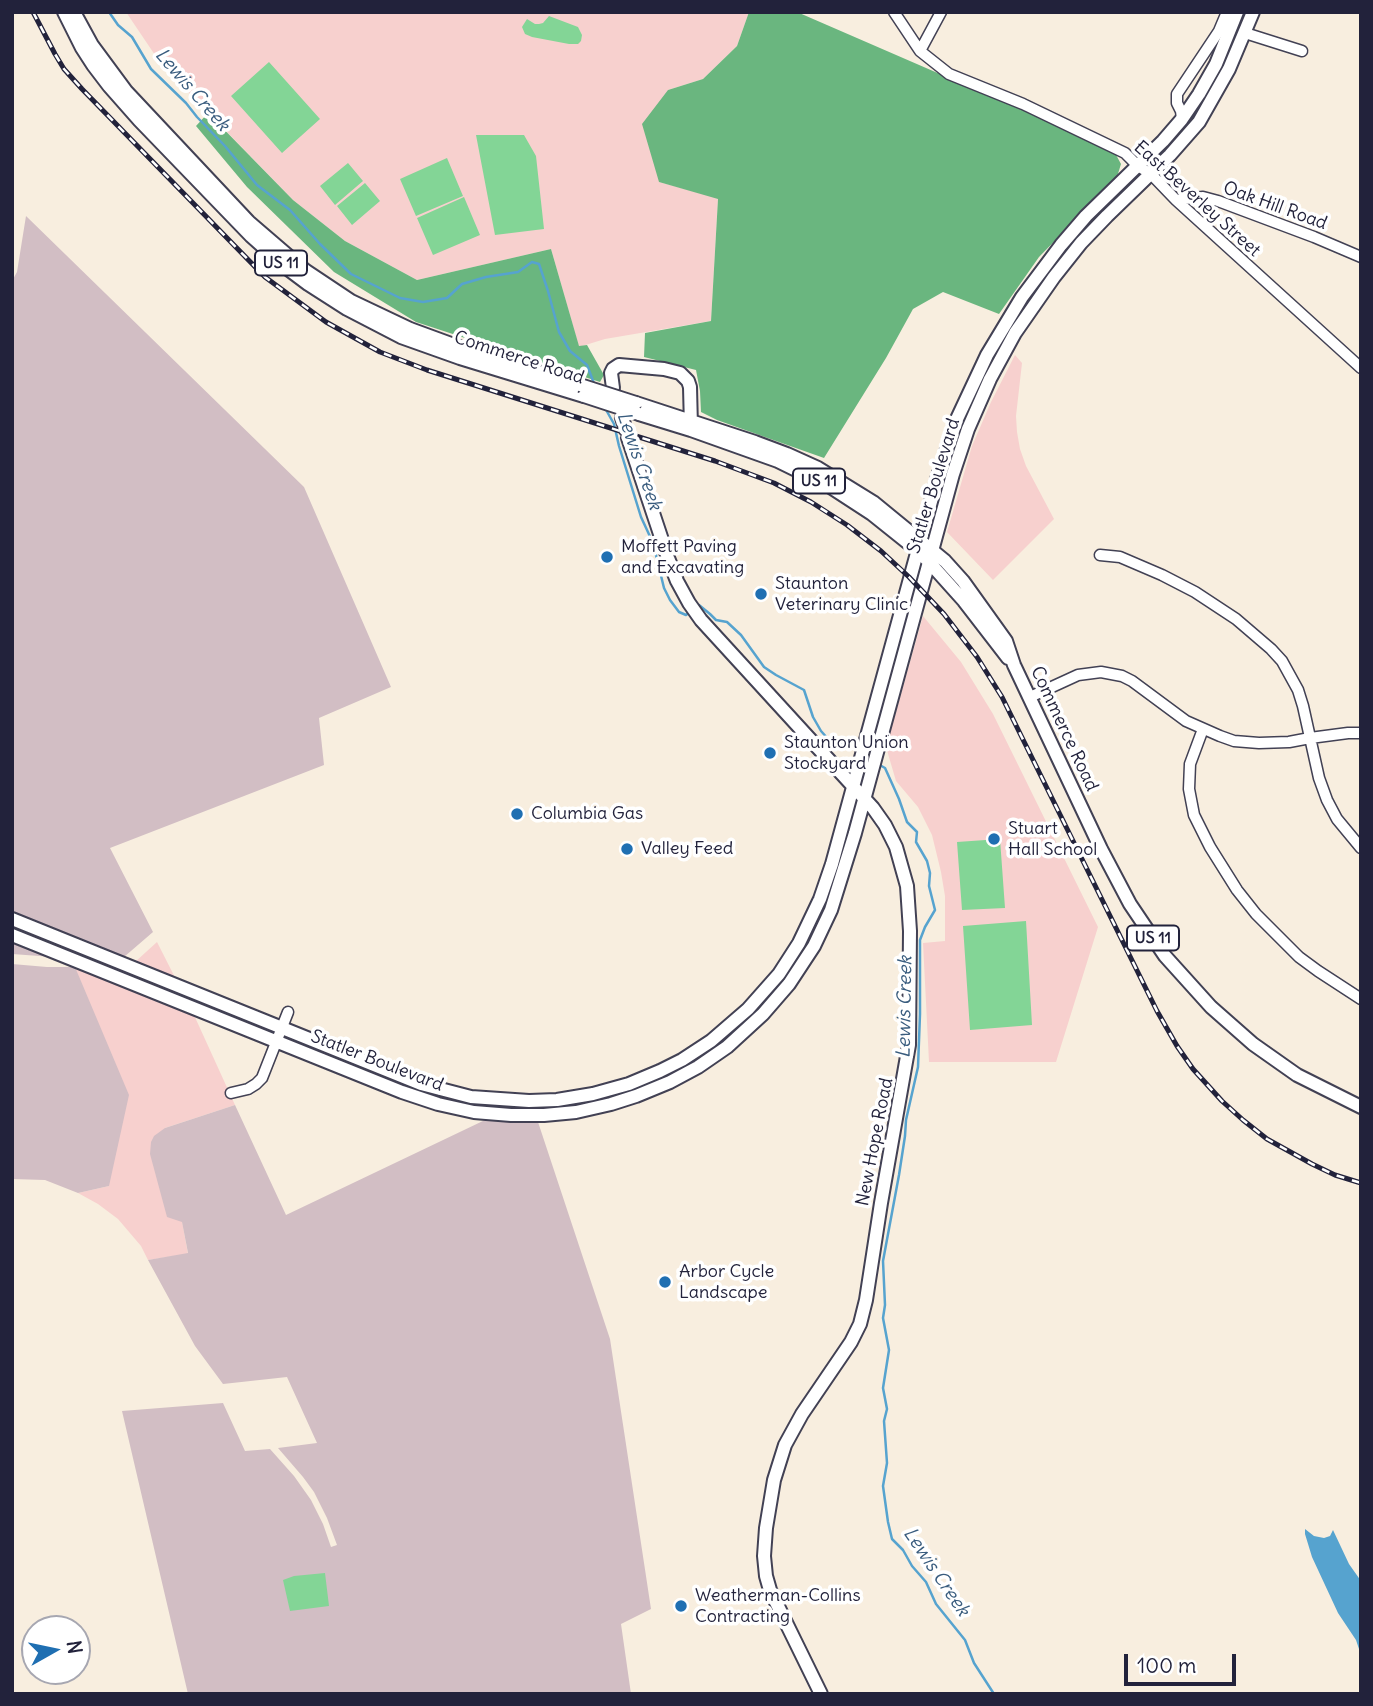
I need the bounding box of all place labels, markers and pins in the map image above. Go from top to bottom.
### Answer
place label: Moffett Paving and Excavating [621,536,744,578]
marker: Moffett Paving and Excavating [599,549,615,565]
place label: Staunton Veterinary Clinic [775,573,908,616]
marker: Staunton Veterinary Clinic [753,586,769,602]
place label: Staunton Union Stockyard [784,732,909,774]
marker: Staunton Union Stockyard [762,745,778,761]
place label: Columbia Gas [531,803,643,825]
marker: Columbia Gas [509,806,525,822]
place label: Stuart Hall School [1008,818,1097,860]
marker: Stuart Hall School [986,831,1002,847]
place label: Valley Feed [641,838,733,860]
marker: Valley Feed [619,841,635,857]
place label: Arbor Cycle Landscape [679,1261,774,1304]
marker: Arbor Cycle Landscape [657,1274,673,1290]
place label: Weatherman-Collins Contracting [695,1585,861,1628]
marker: Weatherman-Collins Contracting [673,1598,689,1614]

